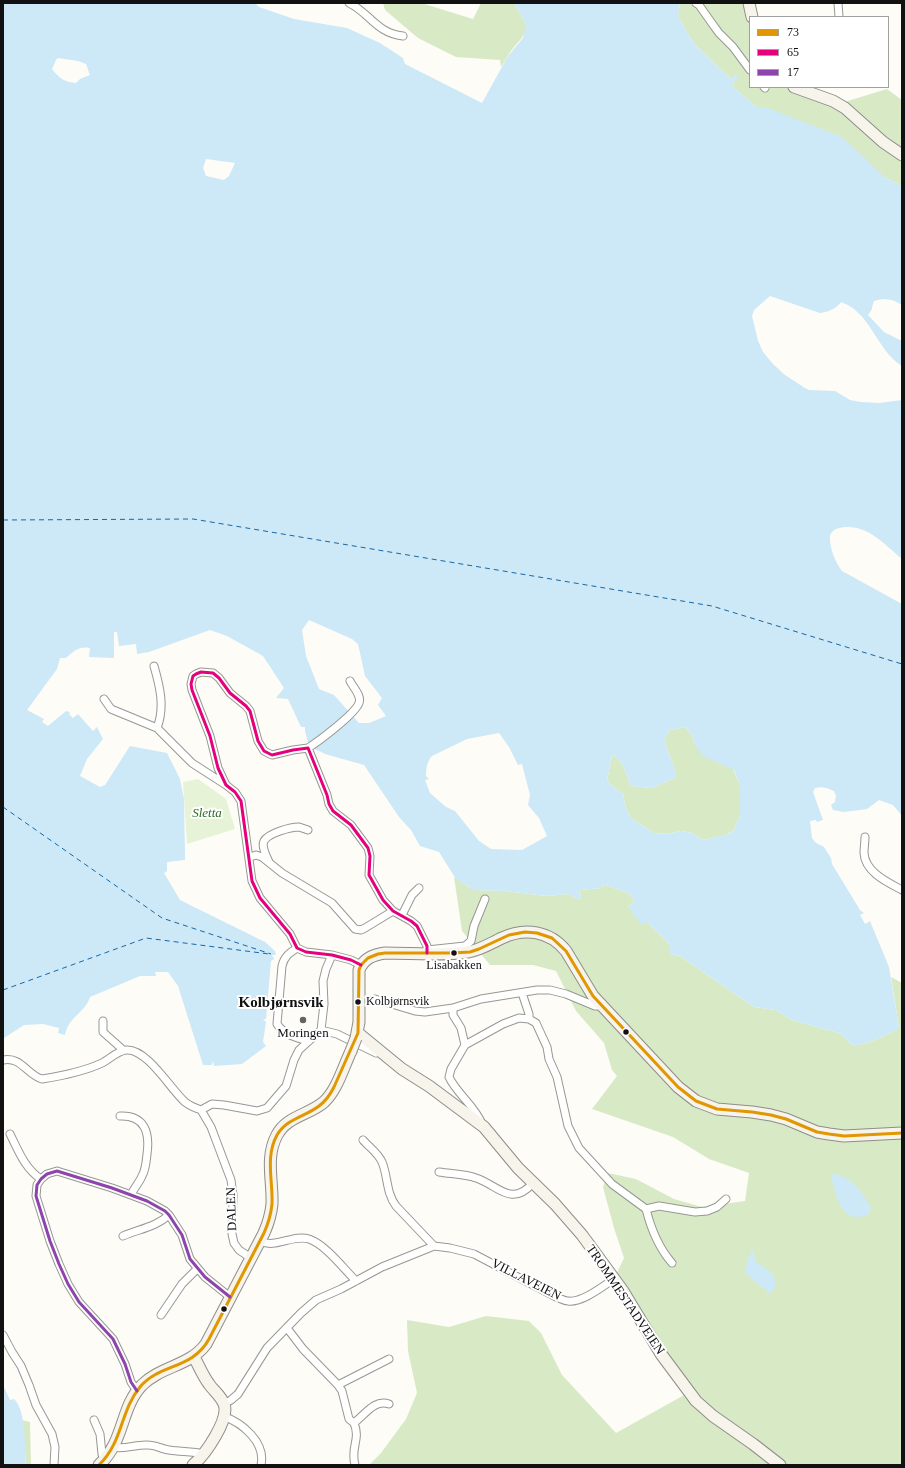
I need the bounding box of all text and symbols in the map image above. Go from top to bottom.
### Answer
legend [749,16,889,88]
text: 73 [787,25,799,39]
text: 65 [787,45,799,59]
text: 17 [787,65,799,79]
park label: Sletta [192,806,222,822]
marker: Lisabakken [449,948,459,958]
place label: Lisabakken [426,959,482,973]
district label: Kolbjørnsvik [238,994,324,1012]
place label: Kolbjørnsvik [366,995,429,1009]
marker: Kolbjørnsvik [353,997,363,1007]
marker: Moringen [298,1015,308,1025]
place label: Moringen [277,1026,329,1042]
unlabelled marker [621,1027,631,1037]
street label: DALEN [223,1187,241,1231]
street label: TROMMESTADVEIEN [582,1242,668,1358]
street label: VILLAVEIEN [488,1256,564,1304]
unlabelled marker [219,1304,229,1314]

